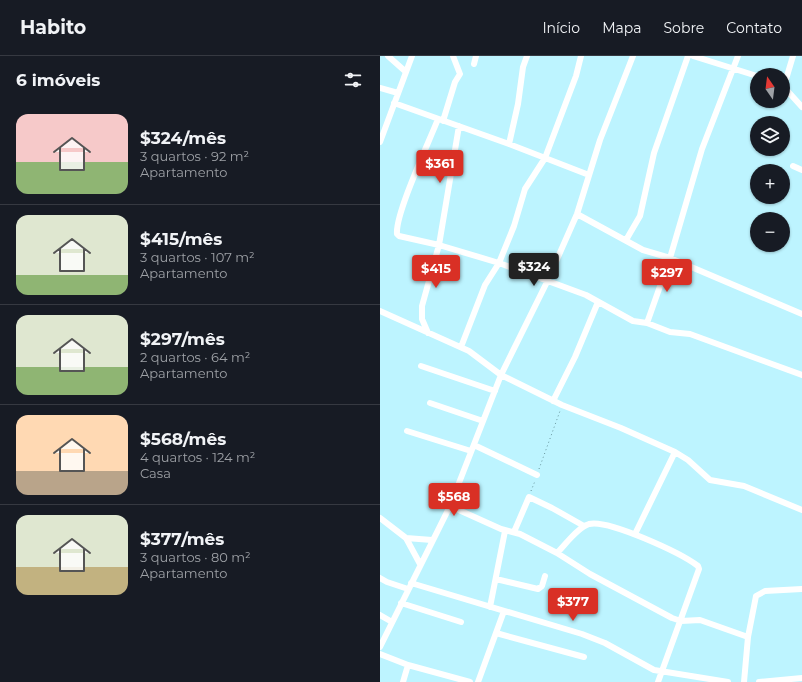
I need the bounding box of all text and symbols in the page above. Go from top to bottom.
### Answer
text: Habito [20,16,86,39]
text: Início [542,19,580,37]
text: Mapa [602,19,642,37]
text: Sobre [664,19,704,37]
text: Contato [726,19,782,37]
north arrow [750,68,790,108]
map controls [750,68,790,252]
icon: filters [342,69,364,91]
text: 6 imóveis [16,70,100,90]
button: layers [750,116,790,156]
text: $324/mês [140,128,226,148]
icon: home [48,130,96,178]
text: 3 quartos · 92 m² [140,148,249,164]
pin: $361 [416,150,464,184]
text: $361 [425,155,455,171]
text: Apartamento [140,164,227,180]
button: + [750,164,790,204]
button: − [750,212,790,252]
text: $415/mês [140,229,222,249]
icon: home [48,231,96,279]
text: 3 quartos · 107 m² [140,249,255,265]
pin: $324 [510,253,558,287]
pin: $415 [412,255,460,289]
text: $324 [518,258,550,274]
pin: $297 [643,259,691,293]
text: $415 [421,260,451,276]
text: $297 [651,264,683,280]
text: Apartamento [140,265,227,281]
text: $297/mês [140,329,225,349]
icon: home [48,331,96,379]
text: 2 quartos · 64 m² [140,349,250,365]
text: Apartamento [140,365,227,381]
text: $568/mês [140,429,226,449]
icon: home [48,431,96,479]
text: 4 quartos · 124 m² [140,449,255,465]
text: Casa [140,465,171,481]
pin: $568 [430,483,478,517]
text: $568 [438,488,470,504]
text: $377/mês [140,529,224,549]
icon: home [48,531,96,579]
text: 3 quartos · 80 m² [140,549,251,565]
text: Apartamento [140,565,227,581]
pin: $377 [549,588,597,622]
text: $377 [557,593,589,609]

